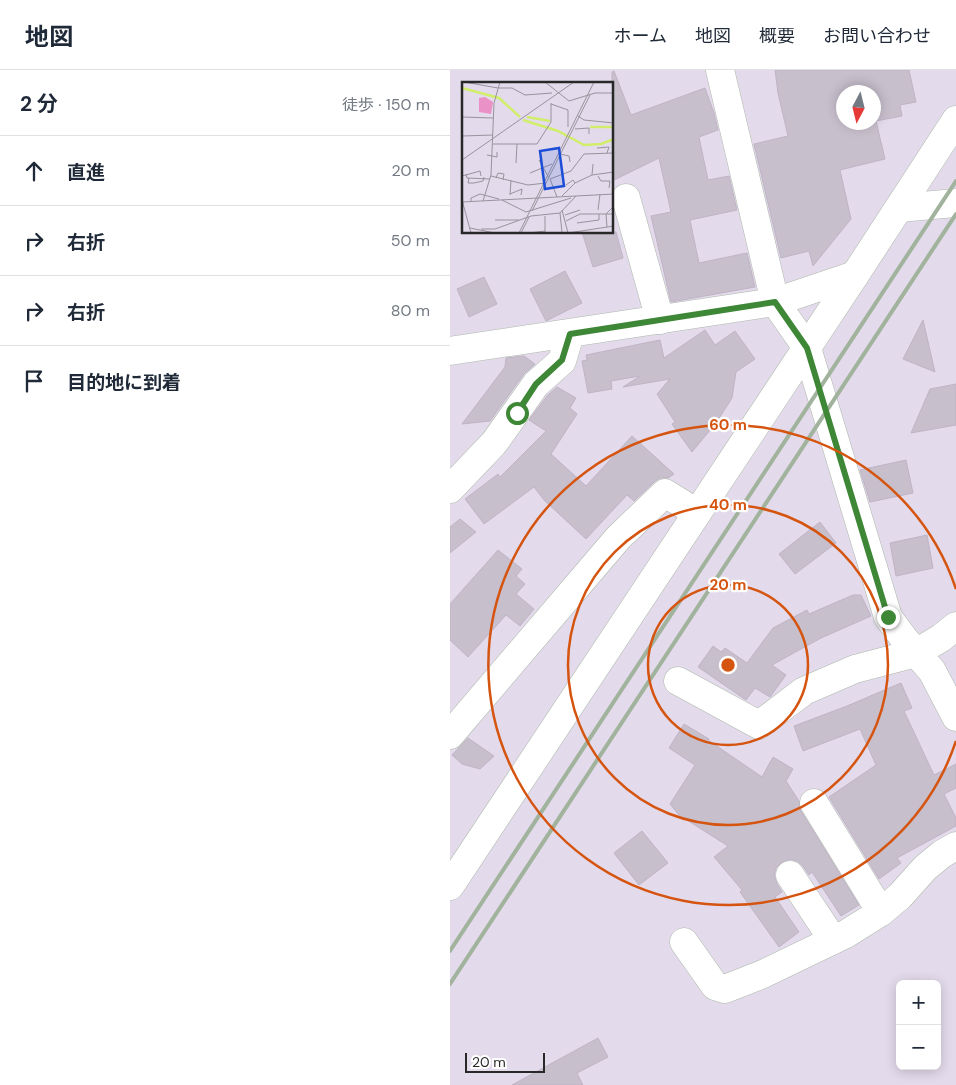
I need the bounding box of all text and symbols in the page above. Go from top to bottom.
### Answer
text: 地図 [25,21,73,52]
text: ホーム [614,24,667,48]
text: 地図 [695,24,731,48]
text: 概要 [759,24,795,48]
text: お問い合わせ [823,24,931,48]
inset map [462,82,614,234]
north arrow [836,85,881,130]
text: 2 分 [20,90,58,118]
text: 徒歩 · 150 m [342,94,430,115]
icon: ahead [20,157,48,185]
text: 直進 [67,160,105,185]
text: 20 m [391,160,430,181]
icon: right [20,227,48,255]
text: 右折 [67,230,105,255]
text: 50 m [391,230,430,251]
icon: right [20,297,48,325]
text: 右折 [67,300,105,325]
text: 80 m [391,300,430,321]
icon: arrive [20,367,48,395]
text: 目的地に到着 [67,370,181,395]
route start [506,402,529,425]
text: 60 m [709,415,747,435]
text: 40 m [709,495,747,515]
text: 20 m [710,575,746,595]
route end [877,606,900,629]
centre of rings [719,656,737,674]
map controls [896,980,941,1070]
button: + [896,980,941,1025]
button: − [896,1025,941,1070]
scale bar [465,1050,545,1073]
text: 20 m [472,1053,506,1071]

